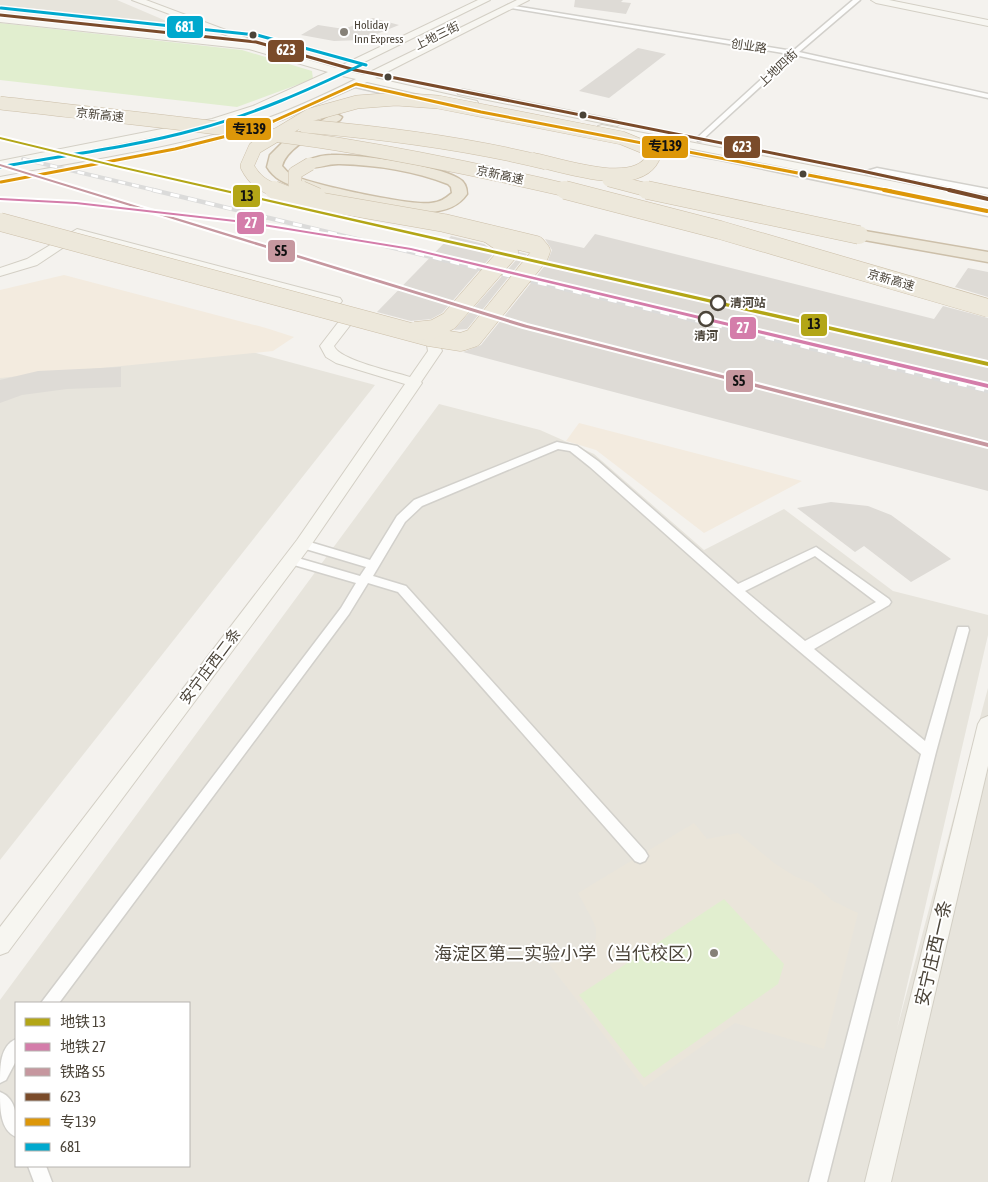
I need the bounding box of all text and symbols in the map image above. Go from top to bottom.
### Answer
line badge: 681 [166,15,204,39]
place label: Holiday Inn Express [354,18,403,46]
text: 681 [175,19,195,35]
street label: 上地三街 [412,19,462,53]
marker: Holiday Inn Express [338,26,350,38]
unlabelled marker [248,30,258,40]
street label: 创业路 [730,36,768,56]
line badge: 623 [267,39,305,63]
text: 623 [276,42,296,58]
street label: 上地四街 [756,47,800,89]
unlabelled marker [383,72,393,82]
street label: 京新高速 [75,106,125,124]
unlabelled marker [578,110,588,120]
line badge: 专139 [225,117,272,141]
text: 专139 [232,121,266,137]
line badge: 专139 [641,135,689,159]
line badge: 623 [723,135,761,159]
text: 专139 [648,138,682,154]
text: 623 [732,139,752,155]
street label: 京新高速 [475,163,525,187]
unlabelled marker [798,169,808,179]
line badge: 13 [232,184,261,208]
text: 13 [240,188,254,204]
line badge: 27 [236,211,265,235]
text: 27 [244,215,258,231]
line badge: S5 [267,239,296,263]
text: S5 [275,243,288,259]
street label: 京新高速 [866,267,916,293]
marker: 清河站 [710,295,726,311]
place label: 清河站 [730,296,766,310]
marker: 清河 [698,311,714,327]
line badge: 13 [800,313,828,337]
line badge: 27 [729,316,757,340]
text: 13 [807,316,821,332]
text: 27 [736,320,750,336]
place label: 清河 [694,329,718,343]
line badge: S5 [725,369,754,393]
text: S5 [733,373,746,389]
street label: 安宁庄西二条 [176,625,244,707]
street label: 安宁庄西一条 [911,898,955,1008]
place label: 海淀区第二实验小学（当代校区） [434,943,704,964]
marker: 海淀区第二实验小学（当代校区） [708,947,720,959]
legend [15,1002,190,1167]
text: 地铁 13 [60,1013,106,1030]
text: 地铁 27 [60,1038,106,1055]
text: 铁路 S5 [60,1063,105,1080]
text: 623 [60,1088,81,1105]
text: 专139 [60,1113,96,1130]
text: 681 [60,1138,81,1155]

